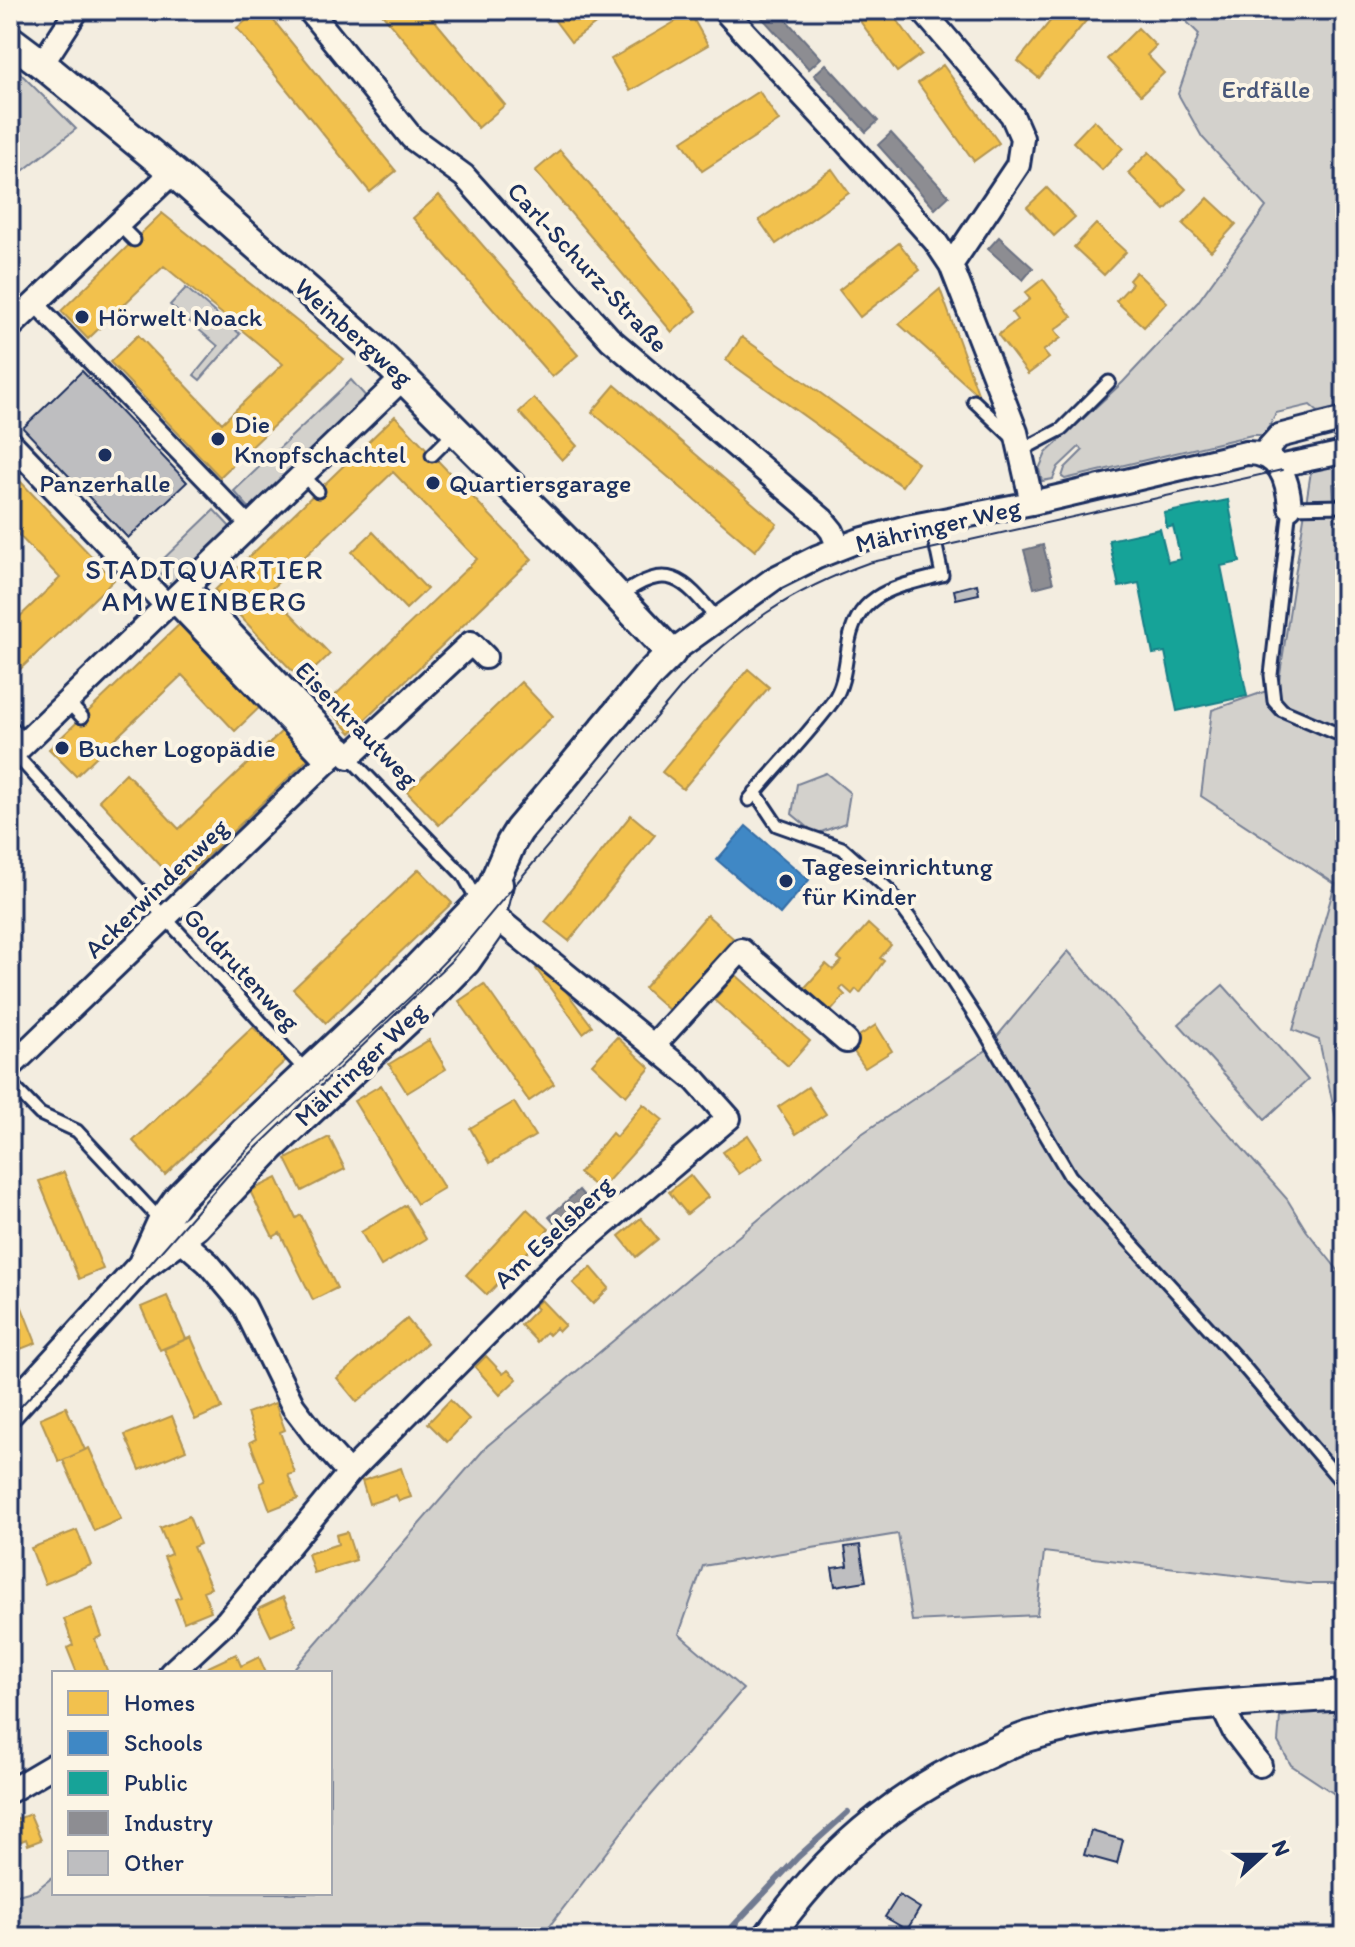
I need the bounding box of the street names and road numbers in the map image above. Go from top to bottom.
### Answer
street label: Carl-Schurz-Straße [501,175,675,359]
street label: Weinbergweg [288,271,420,394]
street label: Mähringer Weg [852,490,1024,560]
street label: Eisenkrautweg [289,654,426,794]
street label: Ackerwindenweg [77,811,235,965]
street label: Goldrutenweg [177,901,308,1038]
street label: Mähringer Weg [287,994,433,1133]
street label: Am Eselsberg [487,1168,620,1295]

